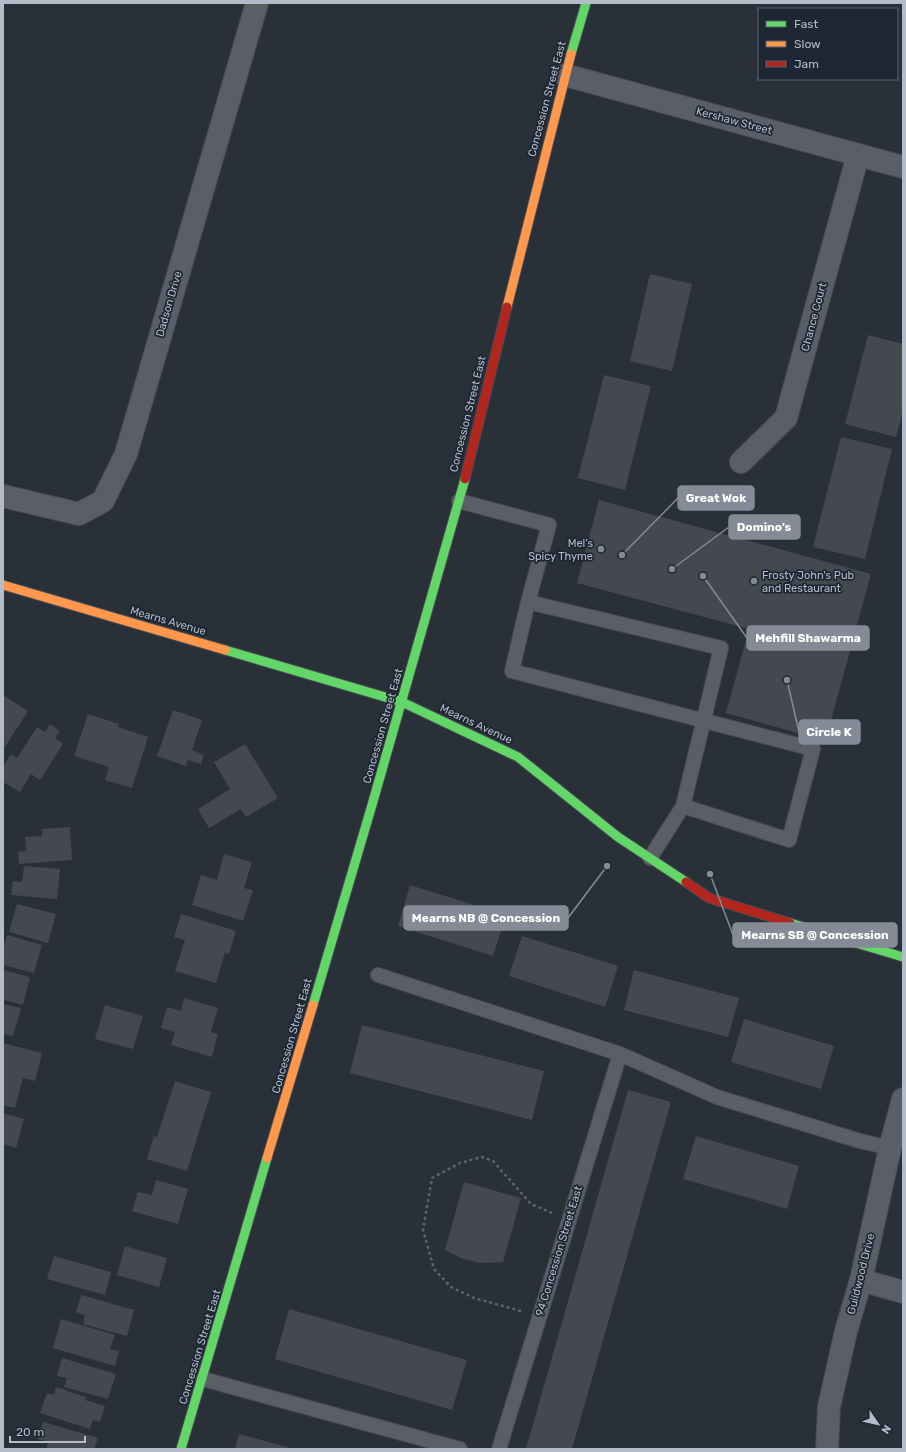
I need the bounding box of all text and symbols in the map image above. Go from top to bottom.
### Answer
legend [758,8,898,80]
text: Fast [794,17,818,31]
text: Slow [794,37,821,51]
street label: Concession Street East [525,39,569,158]
text: Jam [794,57,819,71]
street label: Kershaw Street [695,105,774,138]
street label: Dadson Drive [153,270,185,338]
street label: Chance Court [799,281,830,353]
street label: Concession Street East [447,354,489,473]
callout: Great Wok [678,486,754,510]
text: Great Wok [686,491,746,505]
callout: Domino's [729,515,800,539]
text: Domino's [737,520,792,534]
place label: Mel’s Spicy Thyme [528,537,593,563]
marker: Mel’s Spicy Thyme [596,544,606,554]
place label: Frosty John's Pub and Restaurant [762,569,854,595]
marker: Frosty John's Pub and Restaurant [749,576,759,586]
street label: Mearns Avenue [129,604,207,638]
callout: Mehfill Shawarma [747,626,869,650]
text: Mehfill Shawarma [755,631,861,645]
street label: Concession Street East [360,666,406,785]
street label: Mearns Avenue [438,702,514,746]
callout: Circle K [799,720,860,744]
text: Circle K [806,725,852,739]
callout: Mearns NB @ Concession [404,906,568,930]
text: Mearns NB @ Concession [412,911,560,925]
callout: Mearns SB @ Concession [733,923,897,947]
text: Mearns SB @ Concession [741,928,889,942]
street label: Concession Street East [269,976,315,1095]
street label: 94 Concession Street East [533,1184,585,1318]
street label: Guildwood Drive [845,1232,877,1316]
street label: Concession Street East [176,1287,224,1406]
north arrow [858,1404,898,1444]
scale bar [10,1418,85,1444]
text: N [878,1422,893,1436]
text: 20 m [16,1425,44,1439]

